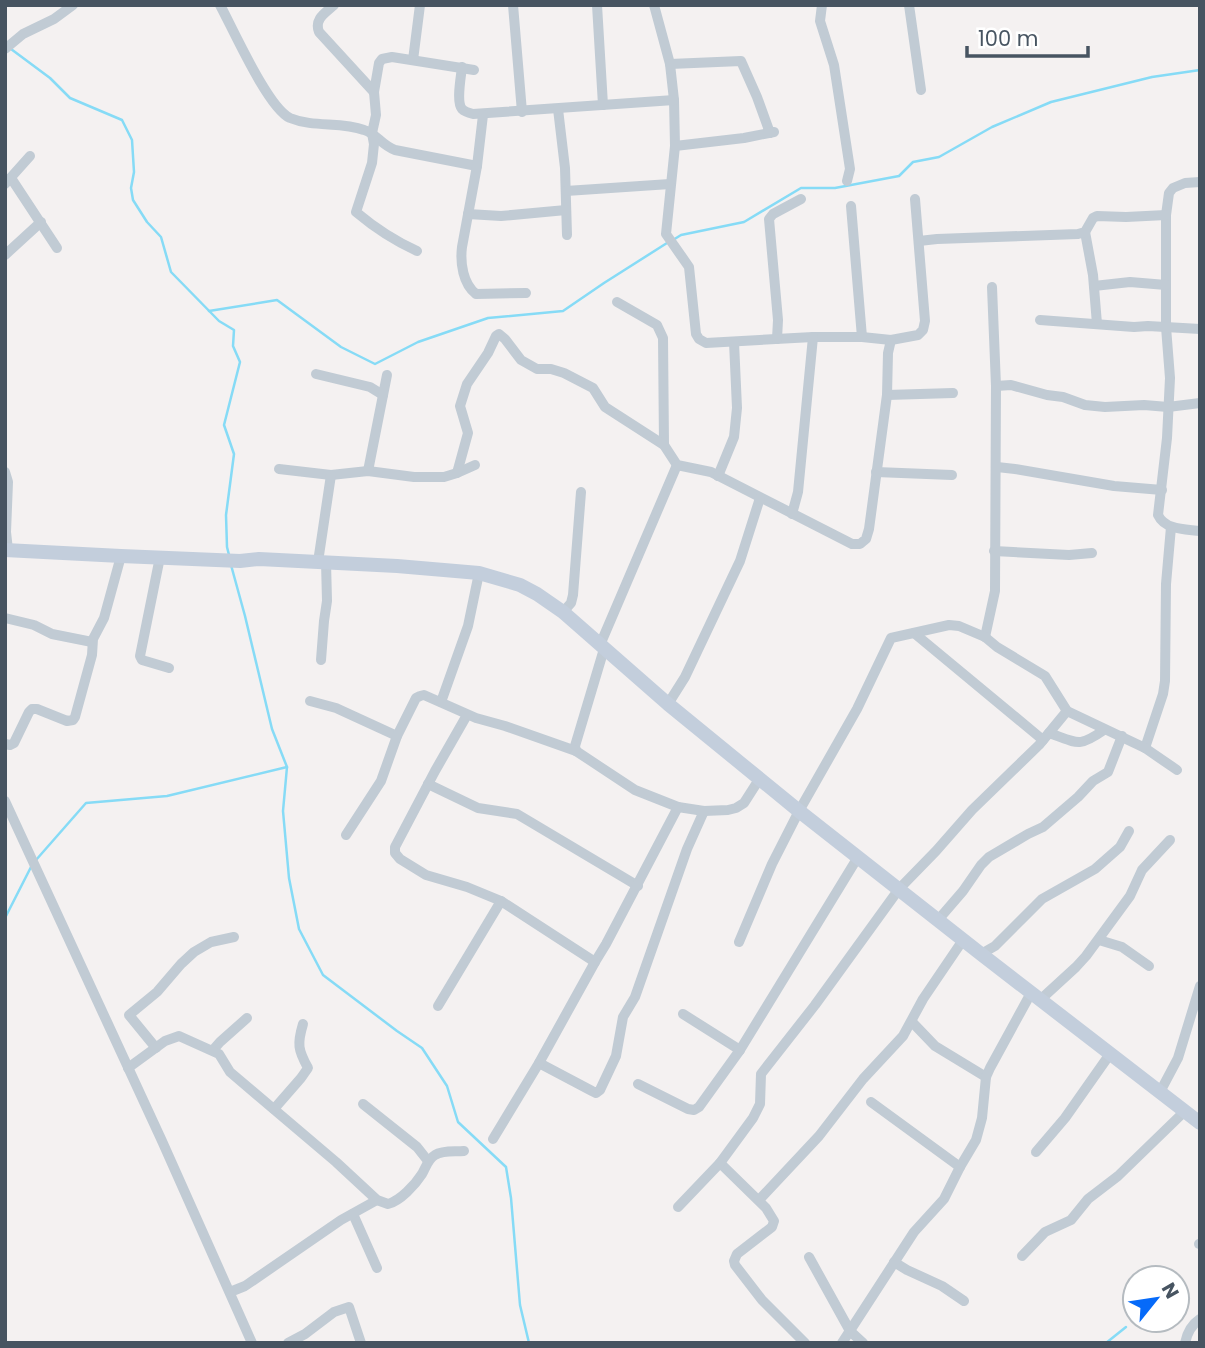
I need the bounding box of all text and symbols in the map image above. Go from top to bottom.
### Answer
scale bar [967,14,1088,58]
text: 100 m [978,24,1038,53]
north arrow [1121,1264,1191,1334]
text: N [1155,1278,1186,1304]

